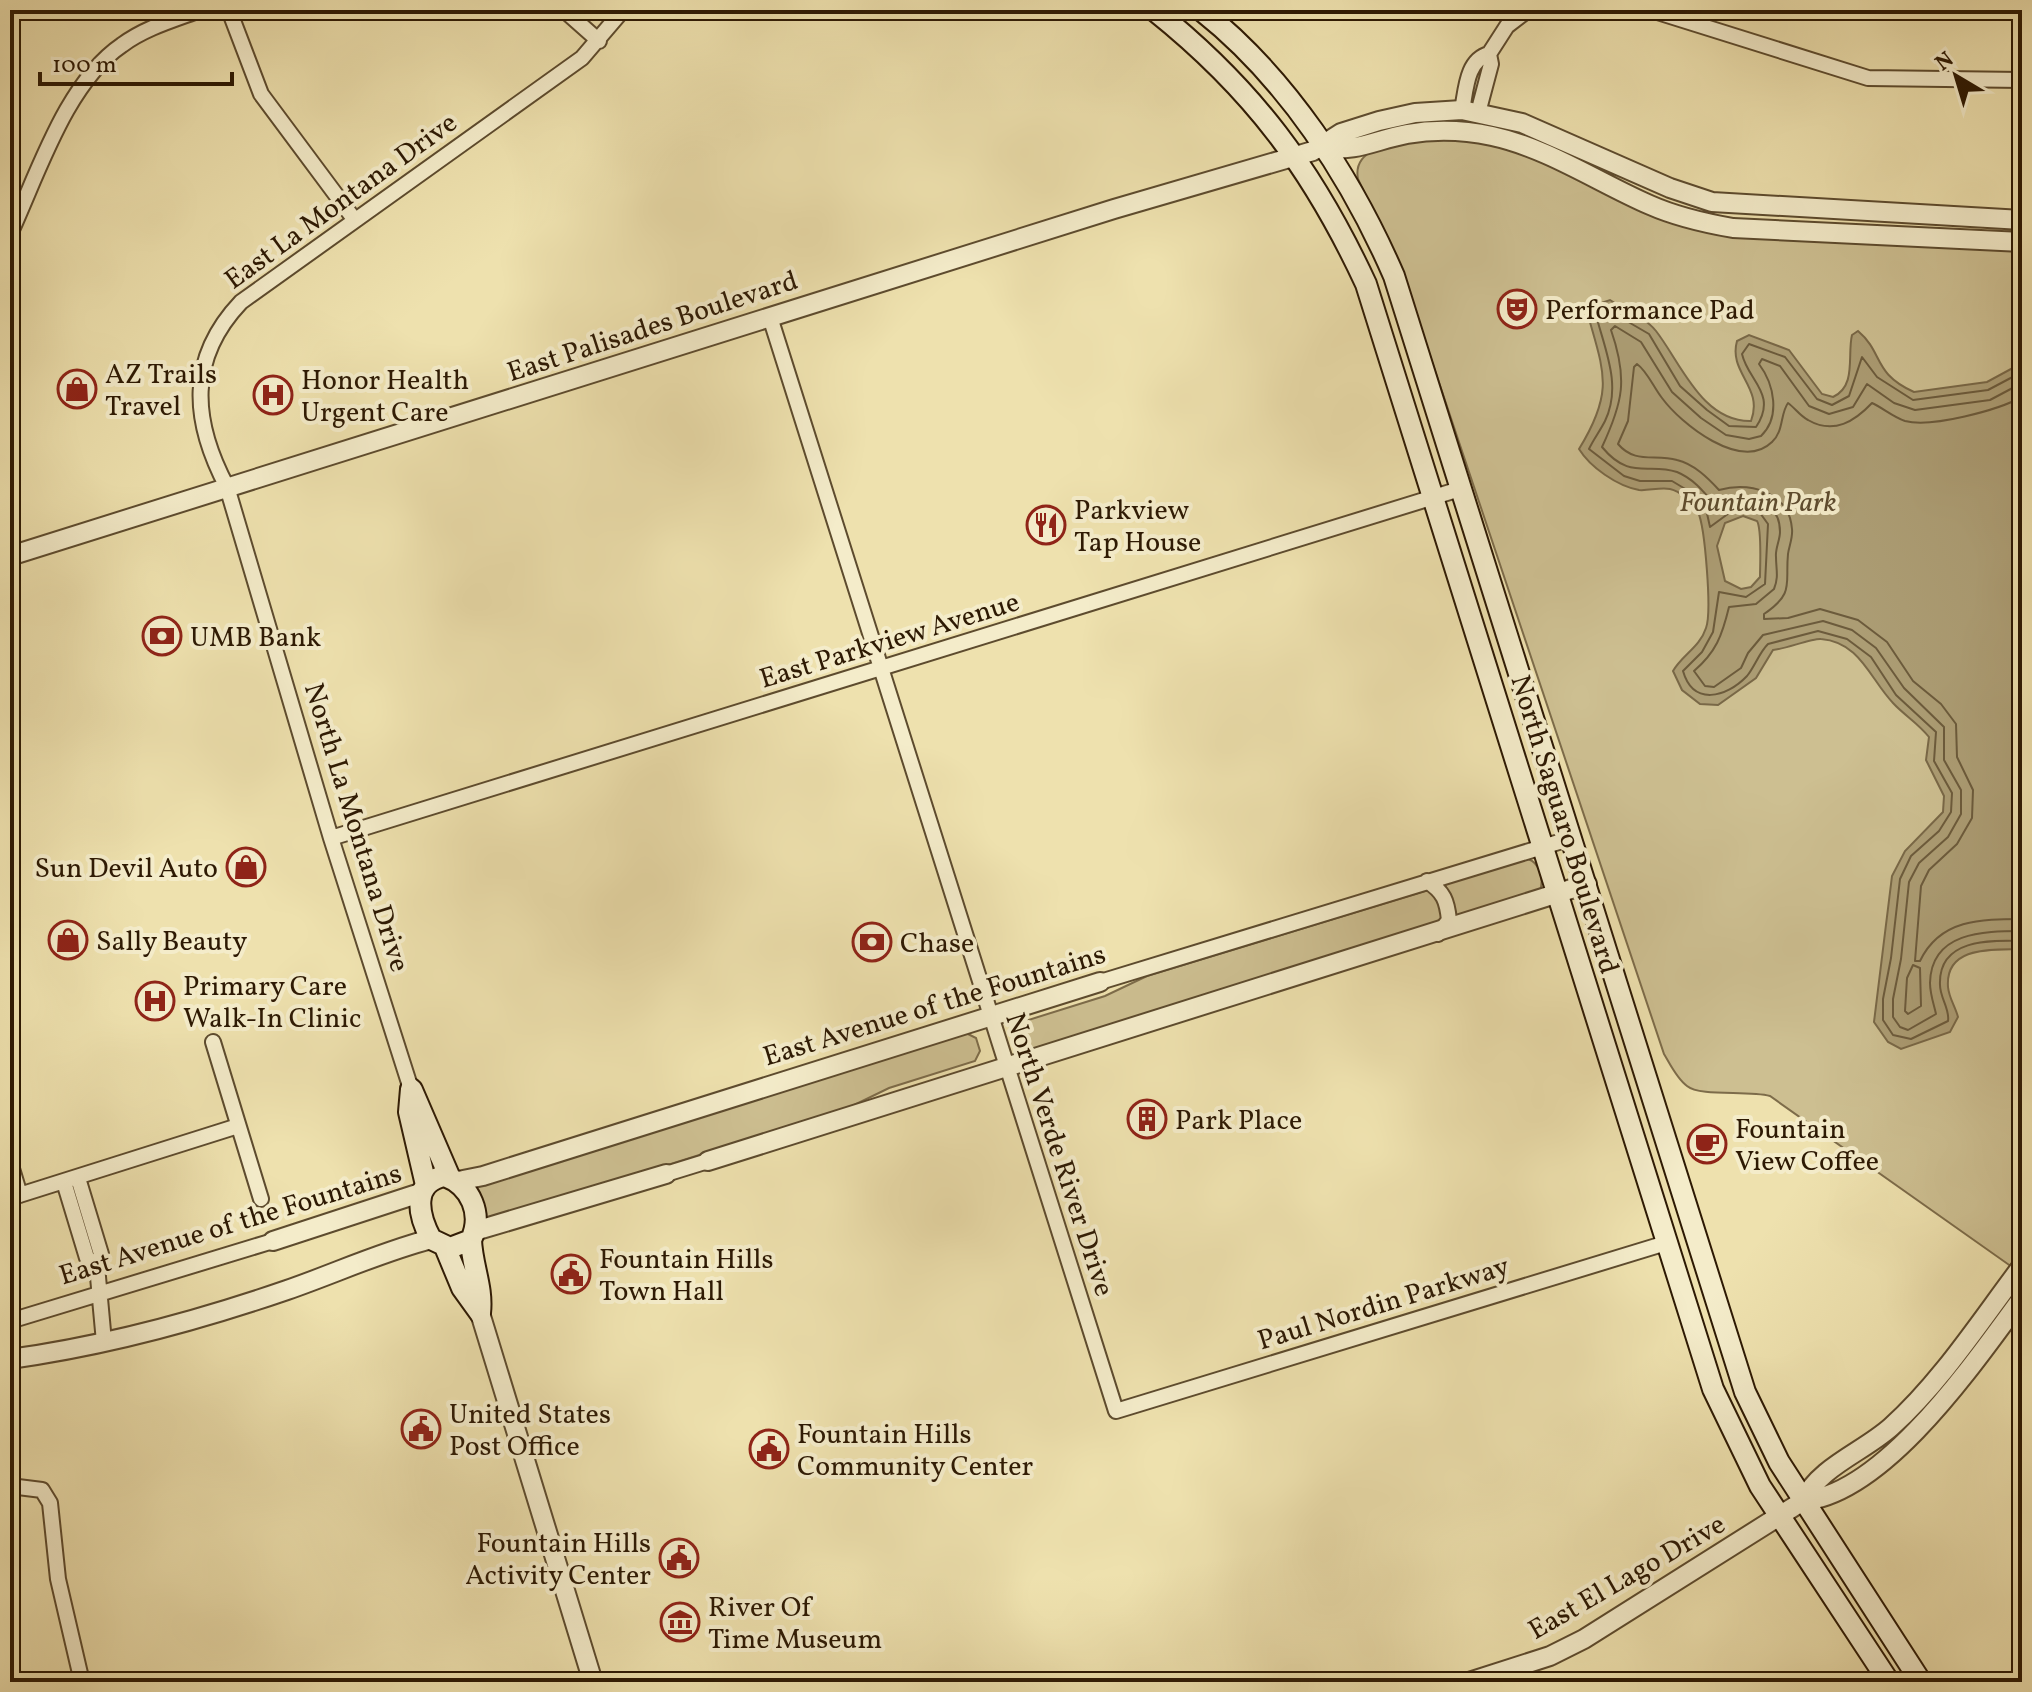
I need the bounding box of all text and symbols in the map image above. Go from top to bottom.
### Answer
scale bar [40,36,232,86]
north arrow [1916,36,1996,116]
text: N [1929,45,1961,79]
text: 100 m [52,49,117,83]
street label: East La Montana Drive [217,104,466,300]
street label: East Palisades Boulevard [502,262,803,393]
theatre icon: Performance Pad [1496,288,1538,330]
place label: Performance Pad [1545,292,1755,331]
place label: AZ Trails Travel [105,356,217,427]
place label: Honor Health Urgent Care [301,362,469,433]
shop icon: AZ Trails Travel [56,368,98,410]
hospital icon: Honor Health Urgent Care [252,374,294,416]
park label: Fountain Park [1680,484,1837,523]
place label: Parkview Tap House [1074,492,1201,563]
restaurant icon: Parkview Tap House [1025,504,1067,546]
street label: East Parkview Avenue [755,583,1024,699]
bank icon: UMB Bank [141,615,183,657]
place label: UMB Bank [190,619,321,658]
street label: North Saguaro Boulevard [1500,670,1628,979]
street label: North La Montana Drive [293,678,418,977]
shop icon: Sun Devil Auto [225,846,267,888]
place label: Sun Devil Auto [34,850,218,889]
shop icon: Sally Beauty [47,919,89,961]
bank icon: Chase [851,921,893,963]
place label: Sally Beauty [96,923,247,962]
place label: Chase [900,925,974,964]
street label: East Avenue of the Fountains [759,936,1111,1077]
place label: Primary Care Walk-In Clinic [183,968,361,1039]
hospital icon: Primary Care Walk-In Clinic [134,980,176,1022]
street label: North Verde River Drive [994,1008,1123,1302]
building icon: Park Place [1126,1098,1168,1140]
place label: Park Place [1175,1102,1302,1141]
place label: Fountain View Coffee [1735,1111,1879,1182]
cafe icon: Fountain View Coffee [1686,1123,1728,1165]
street label: East Avenue of the Fountains [55,1155,407,1296]
place label: Fountain Hills Town Hall [599,1241,773,1312]
street label: Paul Nordin Parkway [1253,1248,1514,1361]
public building icon: Fountain Hills Town Hall [550,1253,592,1295]
place label: United States Post Office [449,1396,611,1467]
public building icon: United States Post Office [400,1408,442,1450]
place label: Fountain Hills Community Center [797,1416,1034,1487]
public building icon: Fountain Hills Community Center [748,1428,790,1470]
street label: East El Lago Drive [1521,1506,1733,1651]
place label: Fountain Hills Activity Center [465,1525,651,1596]
public building icon: Fountain Hills Activity Center [658,1537,700,1579]
place label: River Of Time Museum [708,1589,882,1660]
museum icon: River Of Time Museum [659,1601,701,1643]

